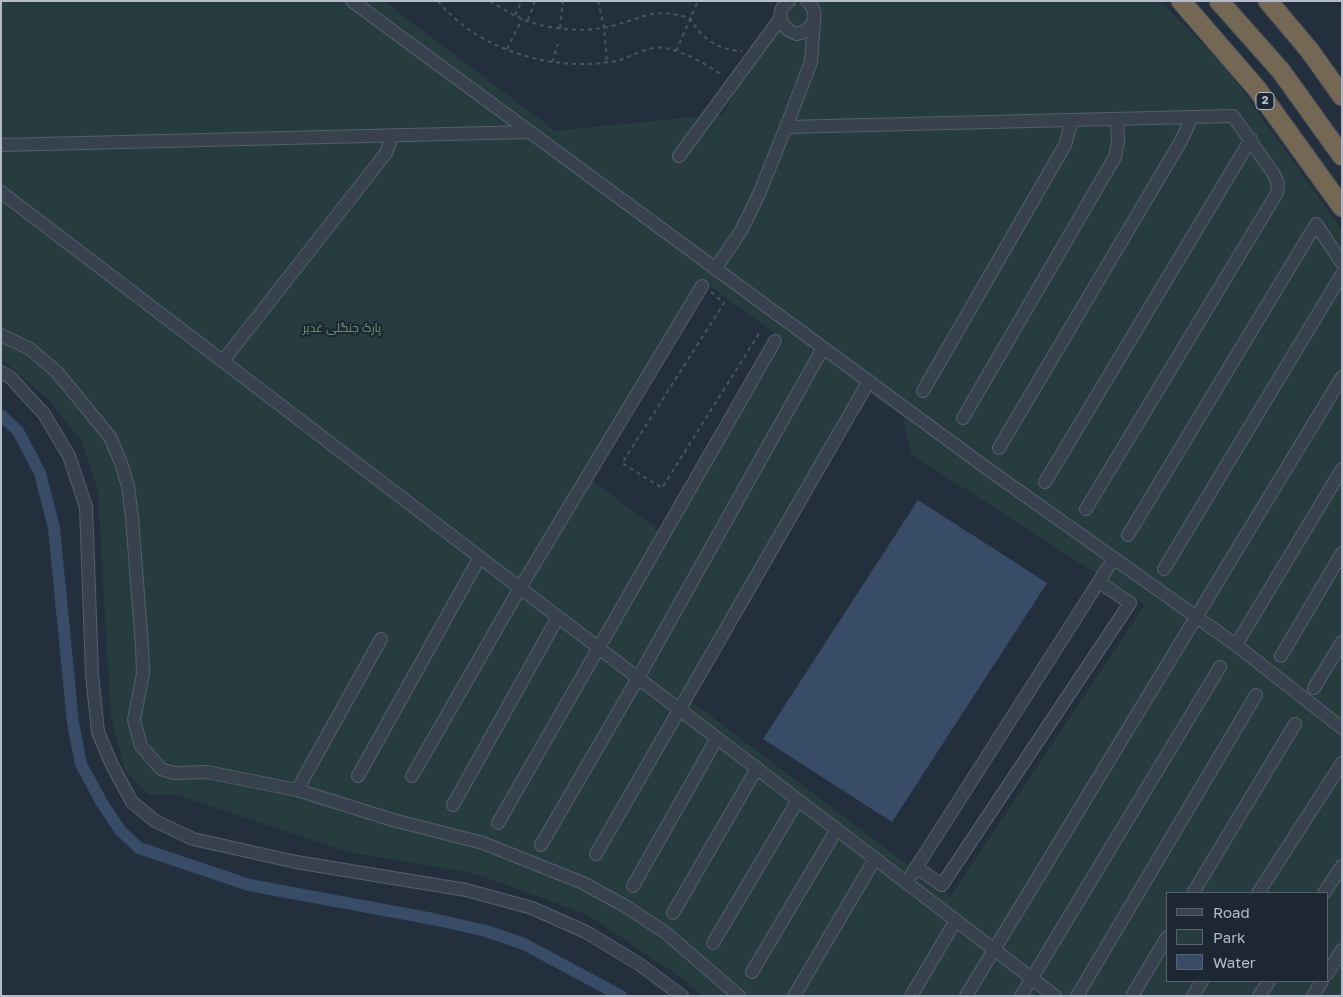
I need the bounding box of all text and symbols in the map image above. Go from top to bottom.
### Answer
road number: 2 [1256,92,1274,110]
park label: پارک جنگلی غدیر [303,321,381,335]
legend [1166,892,1328,982]
text: Road [1213,903,1250,921]
text: Park [1213,928,1245,946]
text: Water [1213,953,1256,971]

